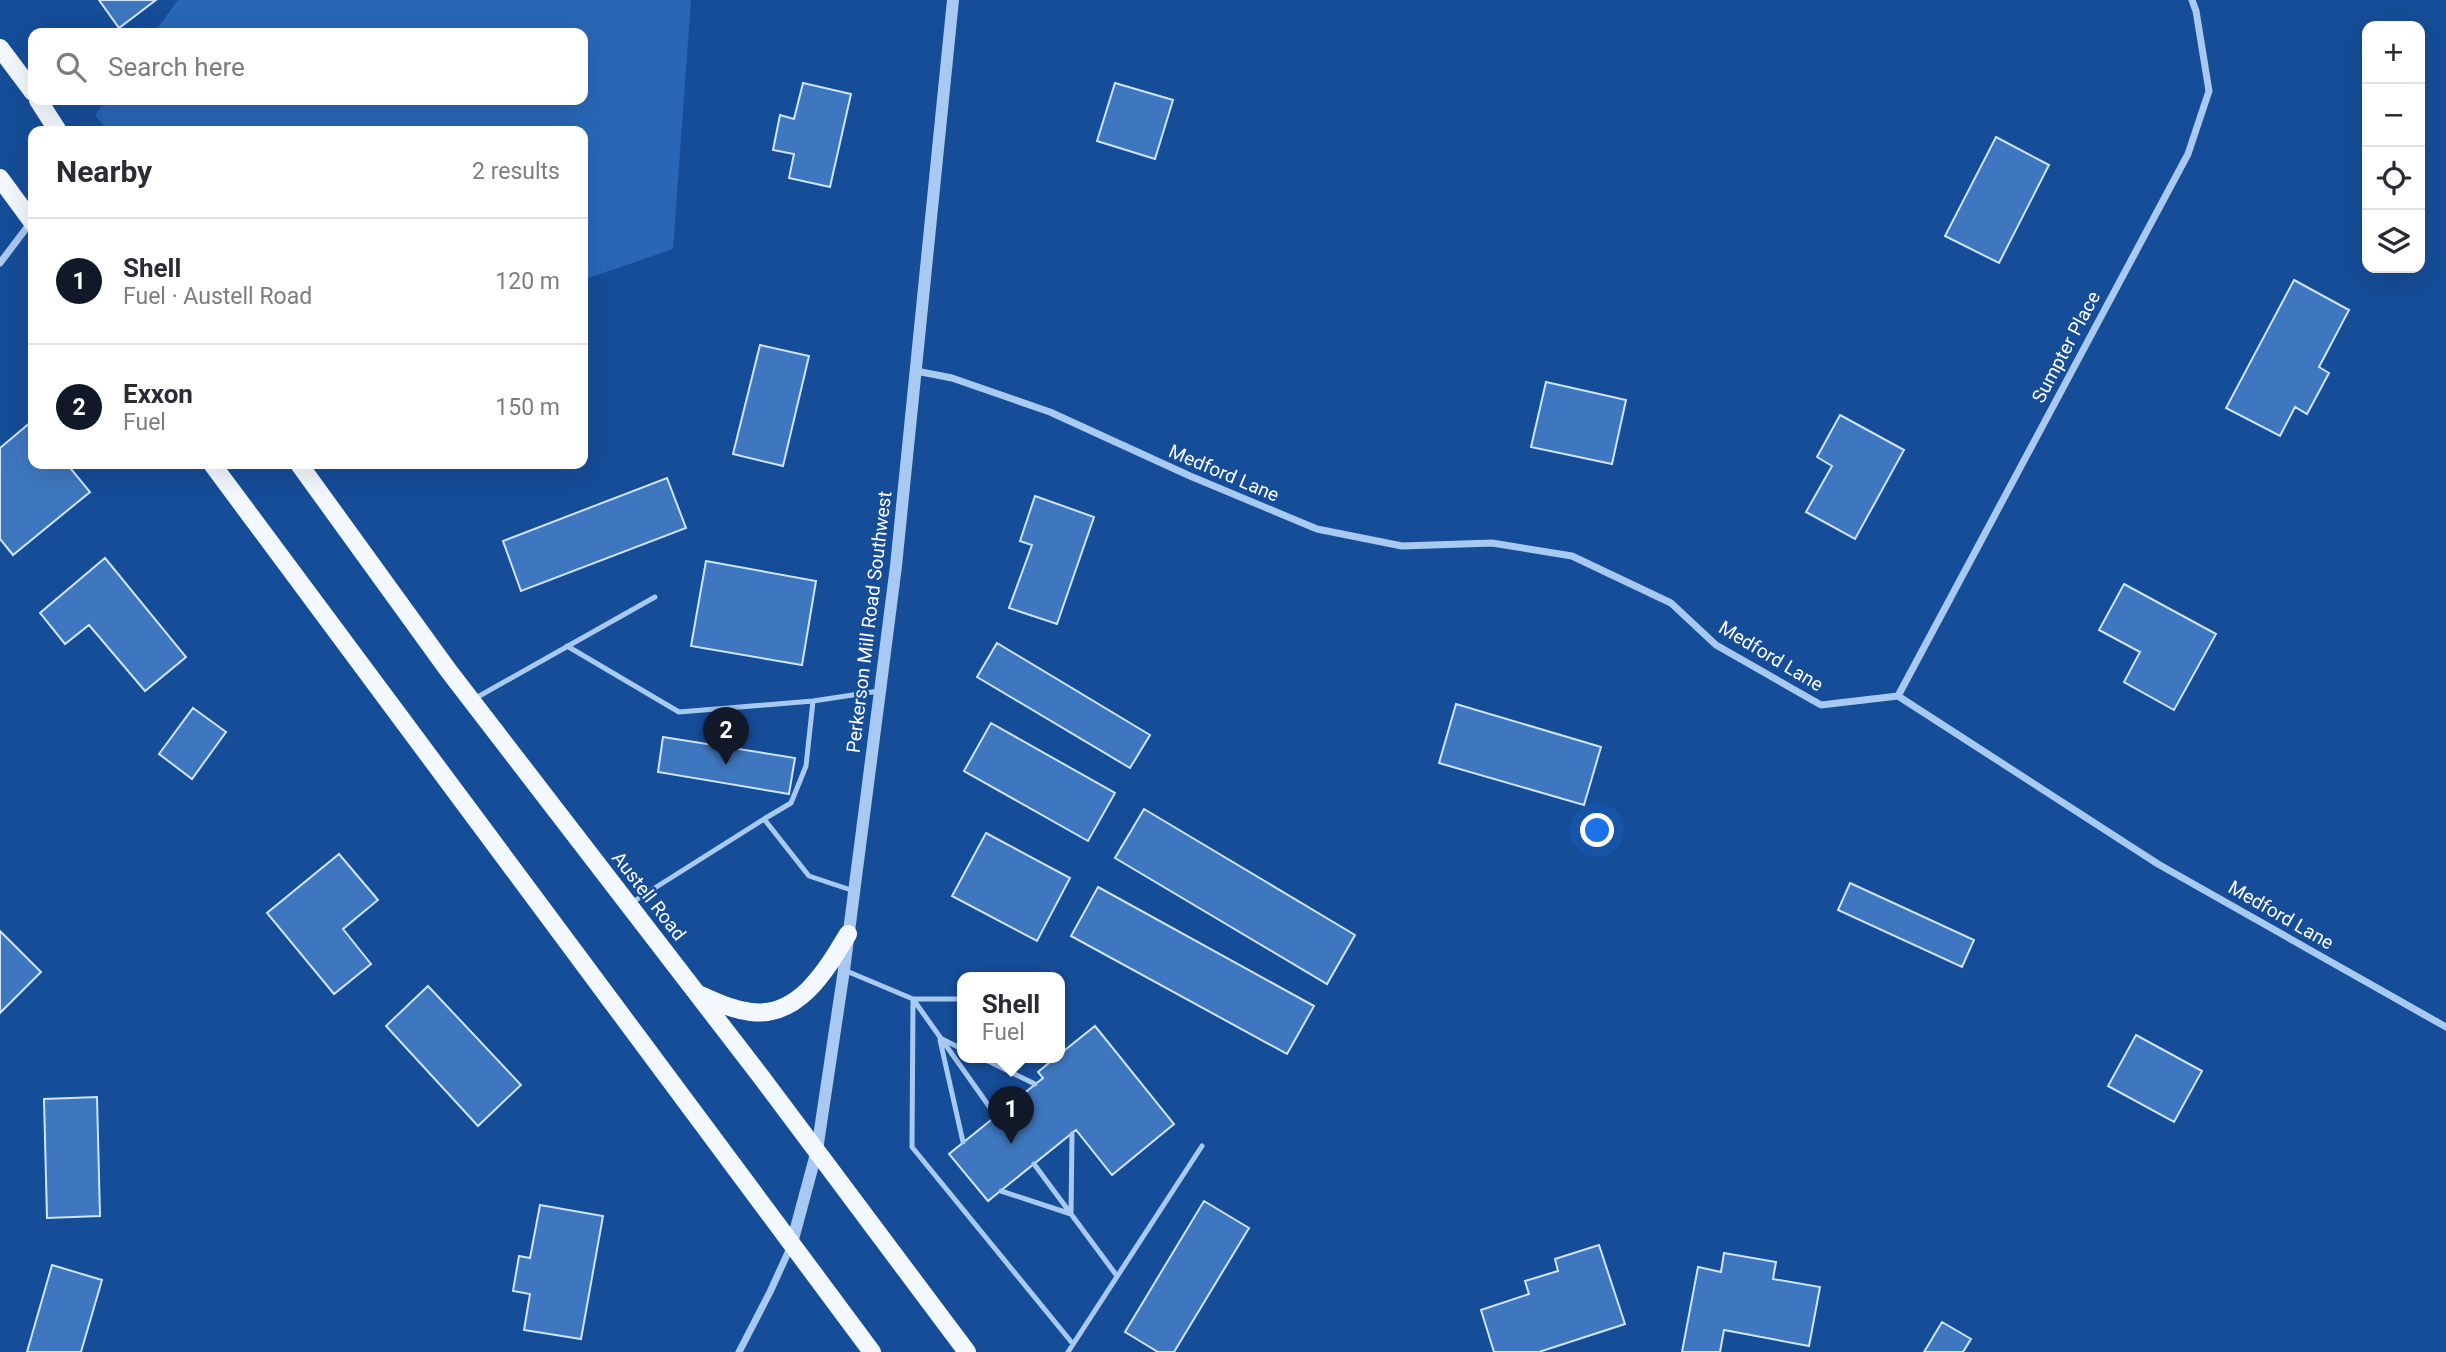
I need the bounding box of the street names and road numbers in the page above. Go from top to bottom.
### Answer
street label: Sumpter Place [2027,287,2105,407]
street label: Medford Lane [1165,439,1283,507]
street label: Perkerson Mill Road Southwest [842,490,896,754]
street label: Medford Lane [1715,616,1827,696]
street label: Austell Road [607,847,691,945]
street label: Medford Lane [2224,876,2338,954]

